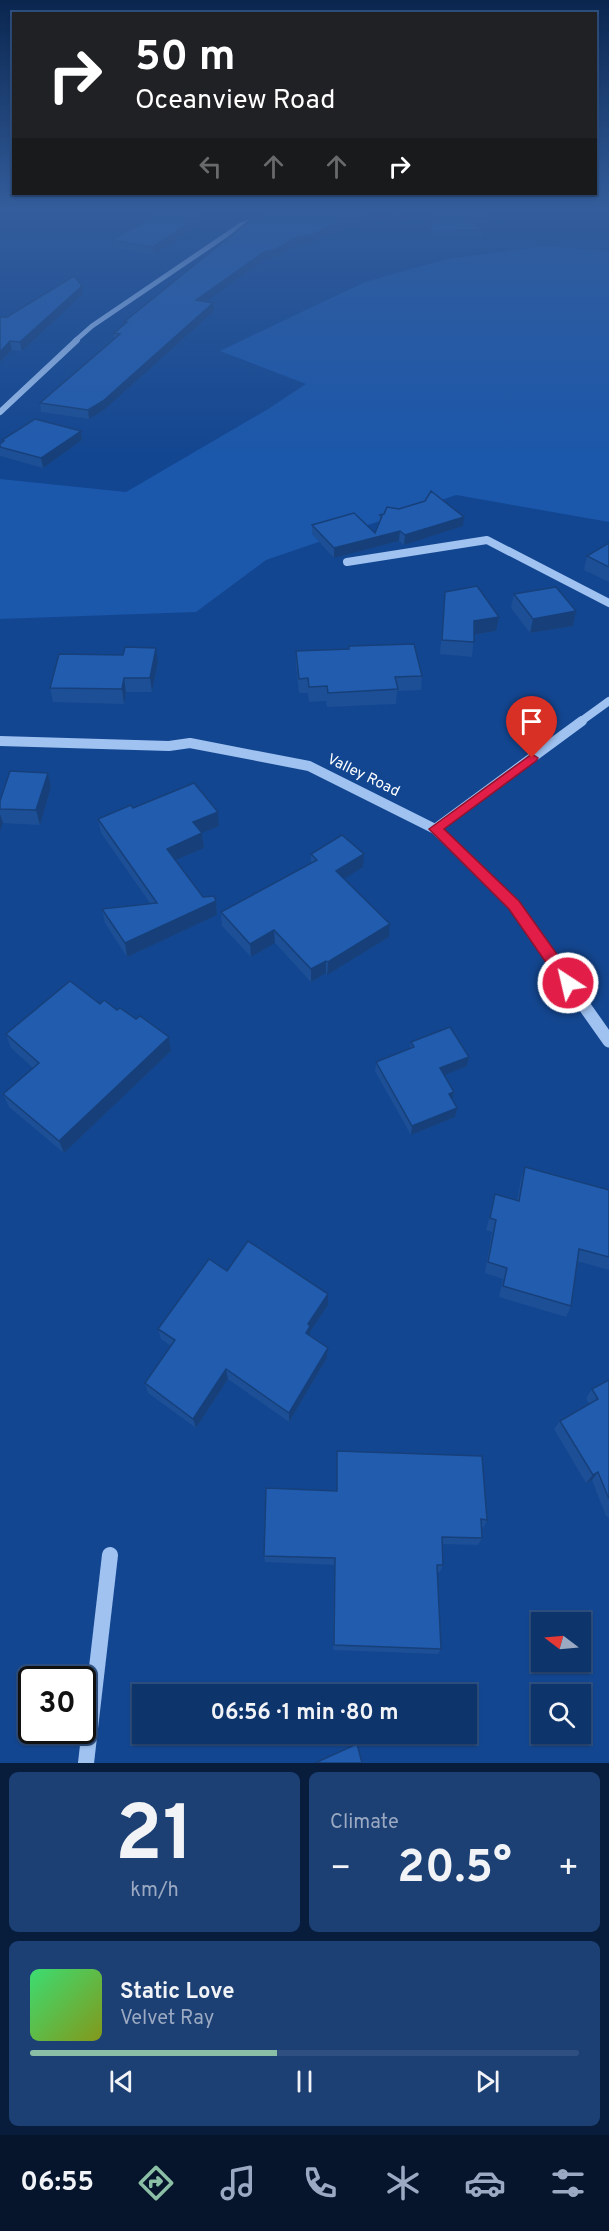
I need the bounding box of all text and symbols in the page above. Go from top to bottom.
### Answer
text: 50 m [135,32,236,85]
icon: right [36,36,114,114]
text: Oceanview Road [135,84,335,118]
icon: left [194,150,227,183]
icon: ahead [257,150,290,183]
icon: ahead [320,150,353,183]
icon: right [383,150,416,183]
pin [506,696,557,758]
icon: arrive [515,705,548,738]
street label: Valley Road [324,750,402,802]
position arrow [536,951,600,1015]
north arrow [531,1612,591,1672]
map controls [531,1612,591,1744]
speed limit sign: 30 [18,1666,96,1744]
button: search [531,1684,591,1744]
text: 06:56 · 1 min · 80 m [211,1700,398,1727]
text: 21 [115,1789,194,1888]
text: Climate [330,1810,399,1836]
text: 20.5° [397,1841,512,1898]
text: − [330,1849,351,1891]
text: + [558,1849,579,1891]
text: km/h [130,1878,179,1904]
text: Static Love [120,1979,234,2006]
text: Velvet Ray [120,2006,214,2032]
icon: previous [105,2065,138,2098]
icon: pause [288,2065,321,2098]
icon: next [471,2065,504,2098]
icon: directions [135,2162,177,2204]
icon: music [217,2162,259,2204]
icon: phone [299,2162,341,2204]
icon: climate [382,2162,424,2204]
icon: car [464,2162,506,2204]
icon: filters [547,2162,589,2204]
text: 06:55 [20,2166,94,2200]

